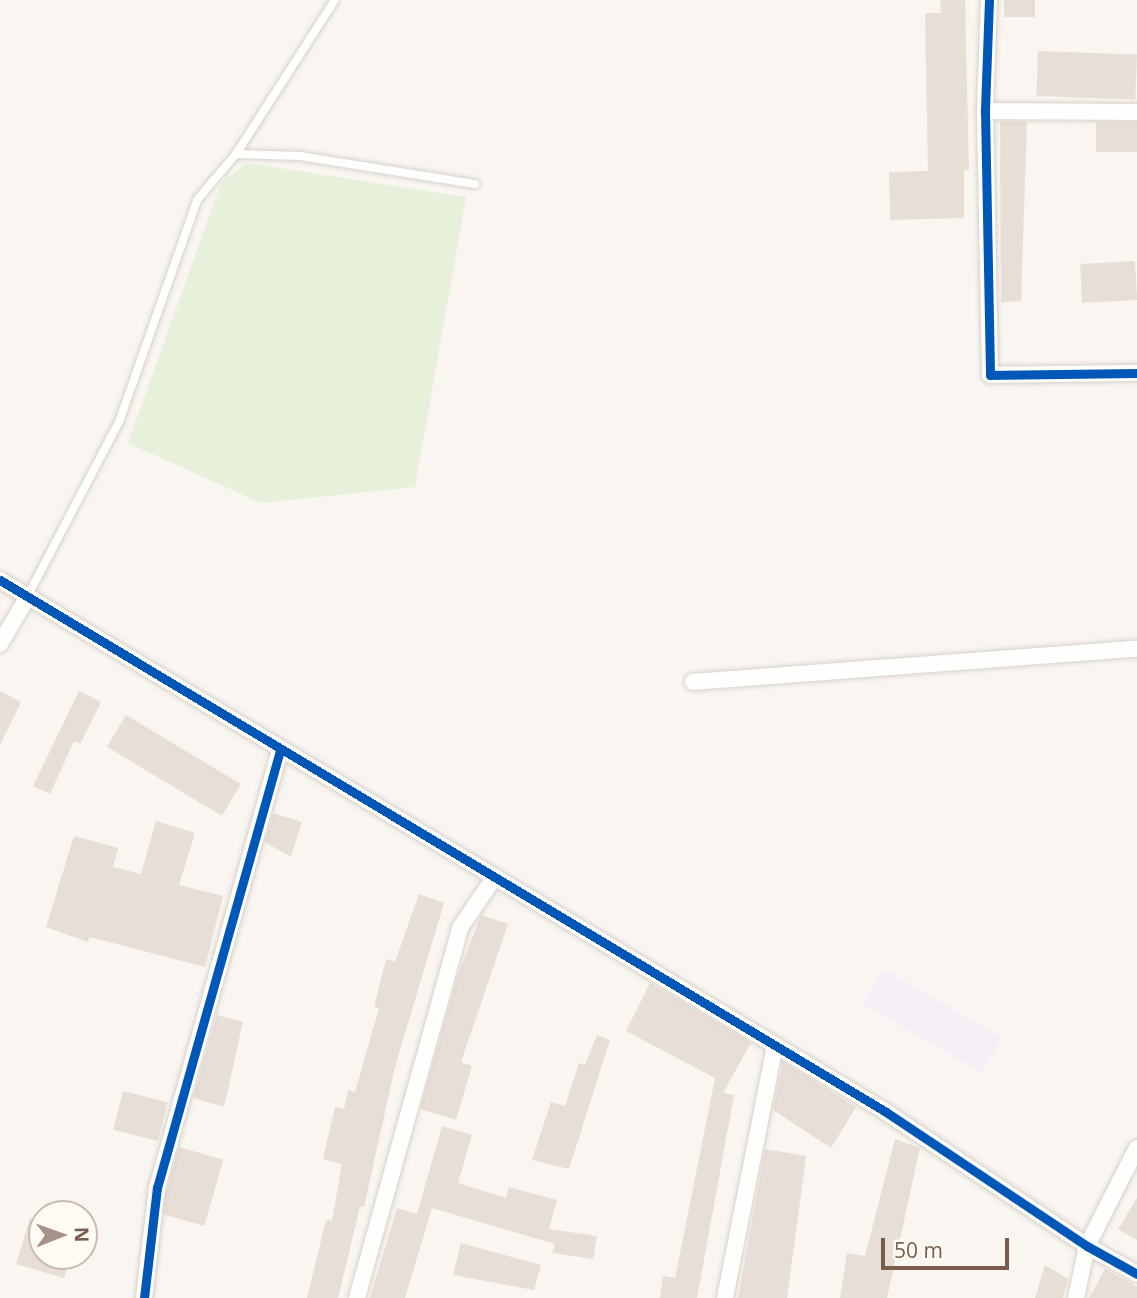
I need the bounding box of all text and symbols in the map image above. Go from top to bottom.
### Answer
north arrow [28,1200,98,1270]
scale bar [885,1224,1013,1268]
text: N [69,1227,95,1243]
text: 50 m [894,1236,943,1264]

